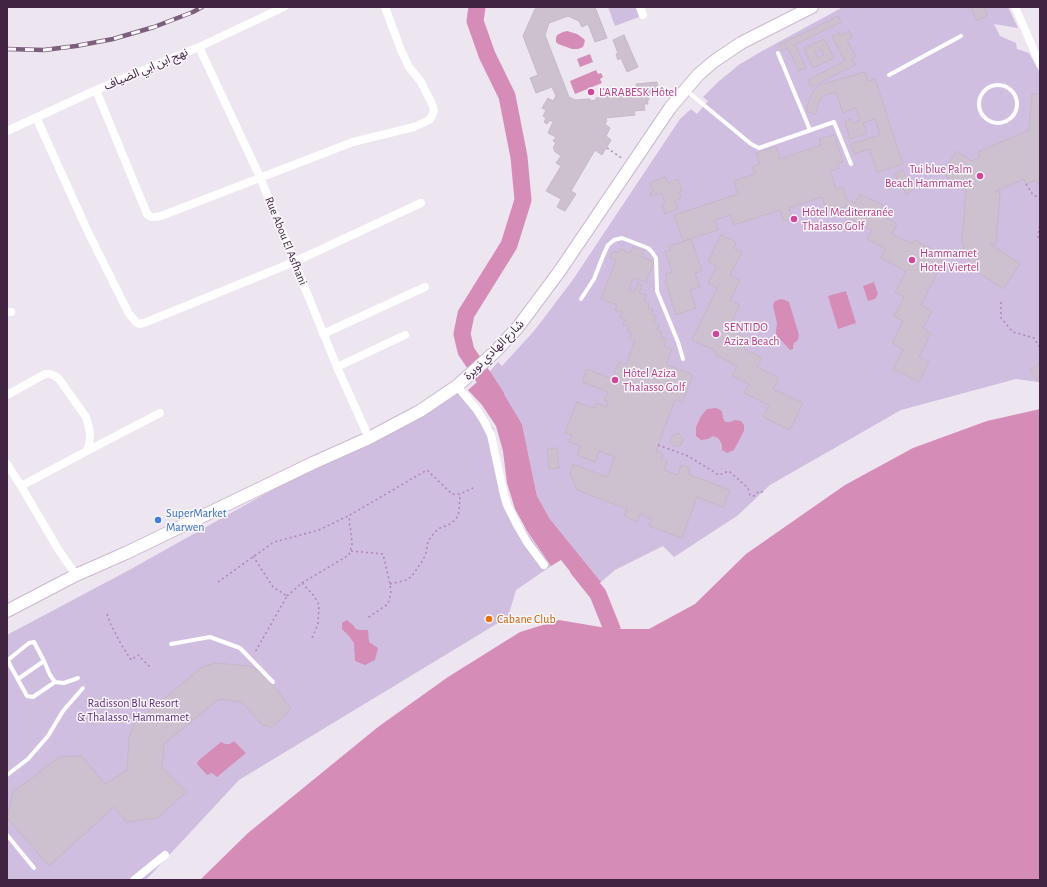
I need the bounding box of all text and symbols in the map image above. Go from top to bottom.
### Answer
street label: نهج ابن ابي الضياف [102,45,190,93]
place label: L'ARABESK Hôtel [599,85,677,99]
marker: L'ARABESK Hôtel [586,87,596,97]
place label: Tui blue Palm Beach Hammamet [885,162,972,190]
marker: Tui blue Palm Beach Hammamet [975,171,985,181]
street label: Rue Abou El Asfhani [262,195,310,287]
place label: Hôtel Mediterranée Thalasso Golf [802,205,893,233]
marker: Hôtel Mediterranée Thalasso Golf [789,214,799,224]
place label: Hammamet Hotel Viertel [920,246,979,274]
marker: Hammamet Hotel Viertel [907,255,917,265]
street label: شارع الهادي نويرة [461,317,527,383]
place label: SENTIDO Aziza Beach [724,320,779,348]
marker: SENTIDO Aziza Beach [711,329,721,339]
place label: Hôtel Aziza Thalasso Golf [623,366,685,394]
marker: Hôtel Aziza Thalasso Golf [610,375,620,385]
place label: SuperMarket Marwen [166,506,227,534]
marker: SuperMarket Marwen [153,515,163,525]
place label: Cabane Club [497,612,556,626]
marker: Cabane Club [484,614,494,624]
park label: Radisson Blu Resort & Thalasso, Hammamet [77,696,189,724]

